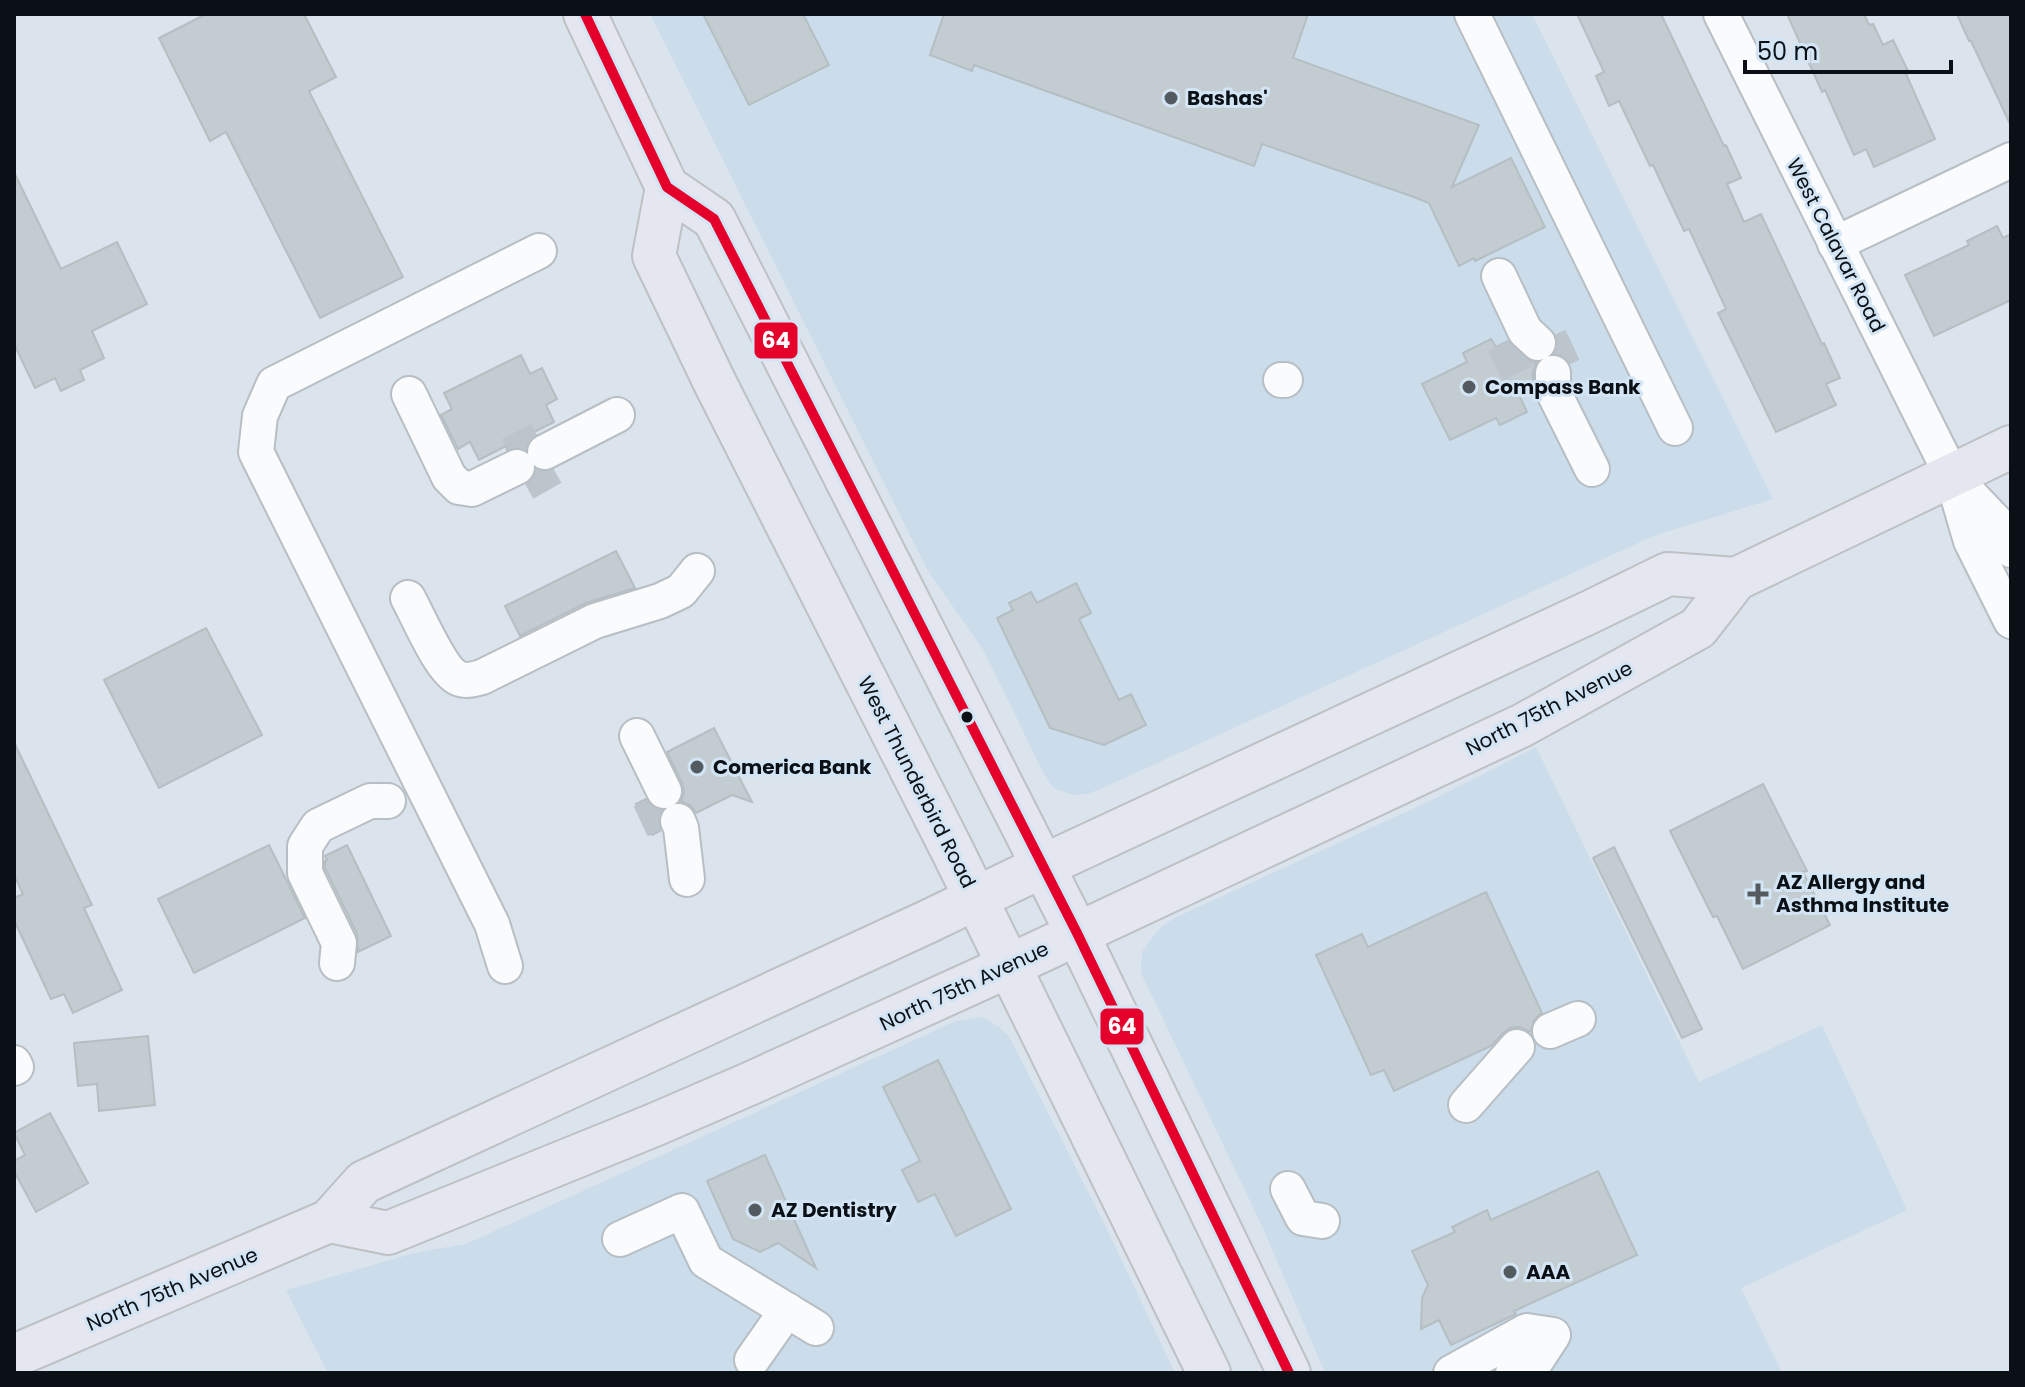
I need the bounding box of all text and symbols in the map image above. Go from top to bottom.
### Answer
scale bar [1745,24,1951,74]
text: 50 m [1757,35,1818,68]
place label: Bashas' [1187,84,1268,112]
marker: Bashas' [1162,89,1180,107]
street label: West Calavar Road [1780,153,1892,337]
line badge: 64 [753,321,799,360]
text: 64 [762,325,791,356]
place label: Compass Bank [1485,373,1641,401]
marker: Compass Bank [1460,378,1478,396]
street label: North 75th Avenue [1461,654,1637,762]
street label: West Thunderbird Road [851,671,983,893]
unlabelled marker [959,709,975,725]
place label: Comerica Bank [713,753,872,781]
marker: Comerica Bank [688,758,706,776]
place label: AZ Allergy and Asthma Institute [1776,868,1949,919]
marker: AZ Allergy and Asthma Institute [1747,883,1769,905]
street label: North 75th Avenue [875,934,1053,1038]
line badge: 64 [1099,1007,1145,1046]
text: 64 [1108,1011,1137,1042]
place label: AZ Dentistry [771,1196,897,1224]
marker: AZ Dentistry [746,1201,764,1219]
street label: North 75th Avenue [82,1240,262,1338]
place label: AAA [1526,1258,1570,1286]
marker: AAA [1501,1263,1519,1281]

